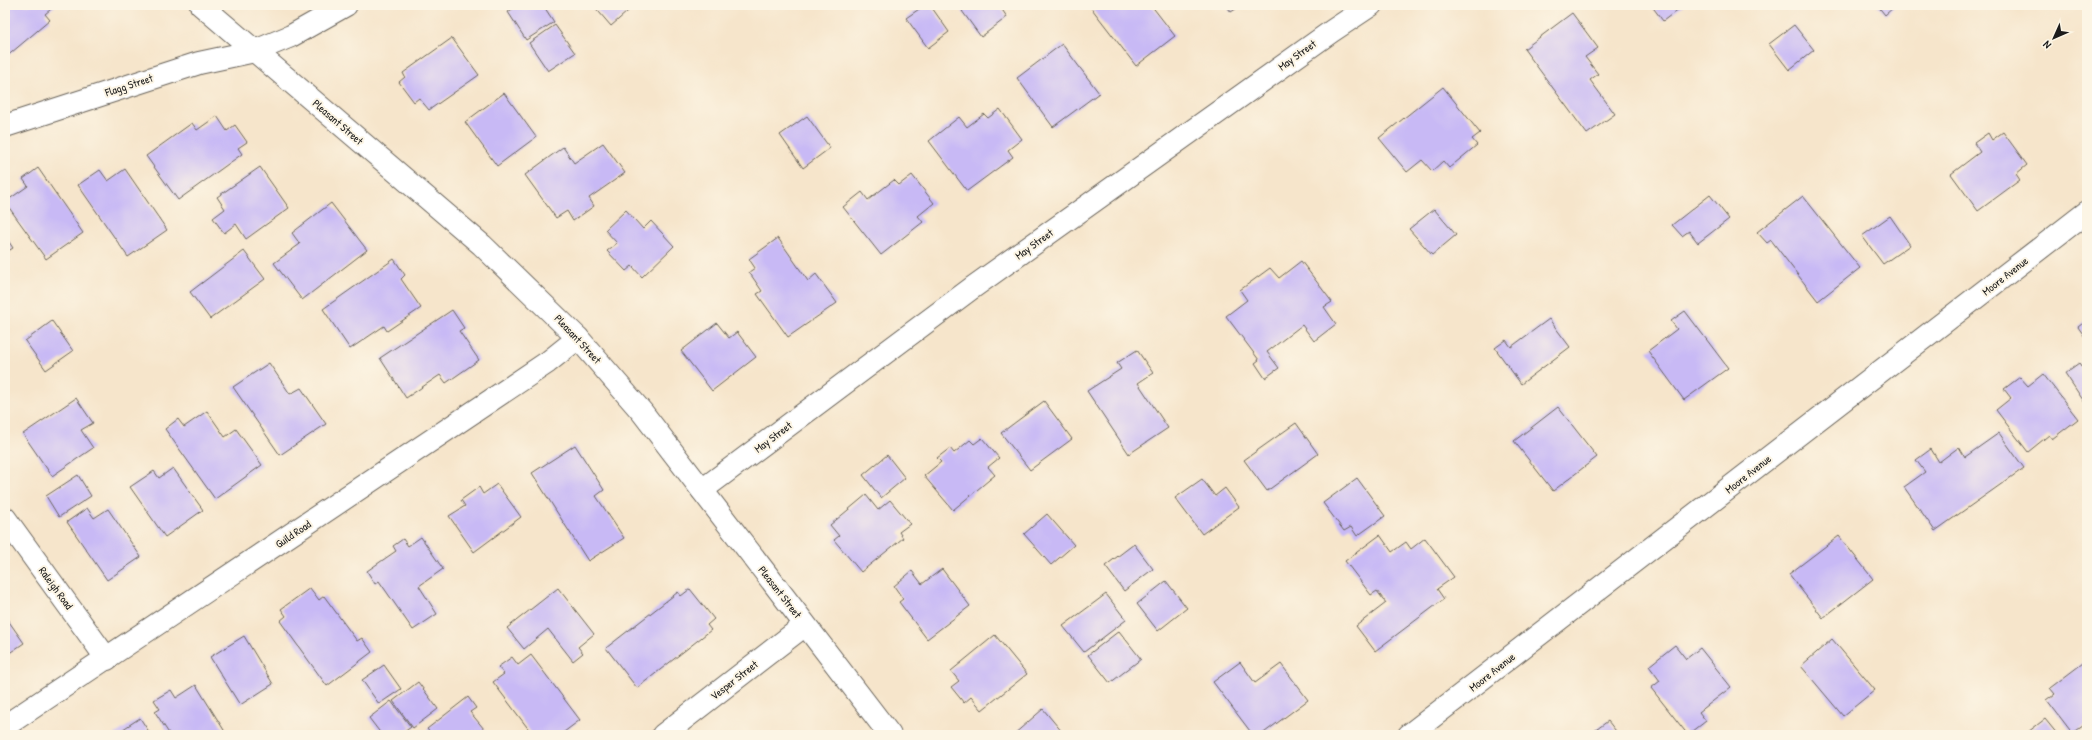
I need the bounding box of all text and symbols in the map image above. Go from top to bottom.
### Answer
north arrow [2034,18,2074,58]
street label: May Street [1275,36,1319,73]
text: N [2040,38,2054,52]
street label: Flagg Street [102,71,155,100]
street label: Pleasant Street [310,96,366,148]
street label: May Street [1012,225,1056,262]
street label: Moore Avenue [1979,253,2031,298]
street label: Pleasant Street [552,311,605,367]
street label: May Street [751,418,795,456]
street label: Moore Avenue [1722,451,1774,496]
street label: Guild Road [273,517,314,551]
street label: Pleasant Street [755,563,805,621]
street label: Raleigh Road [36,564,77,613]
street label: Moore Avenue [1466,649,1518,694]
street label: Vesper Street [708,657,761,703]

